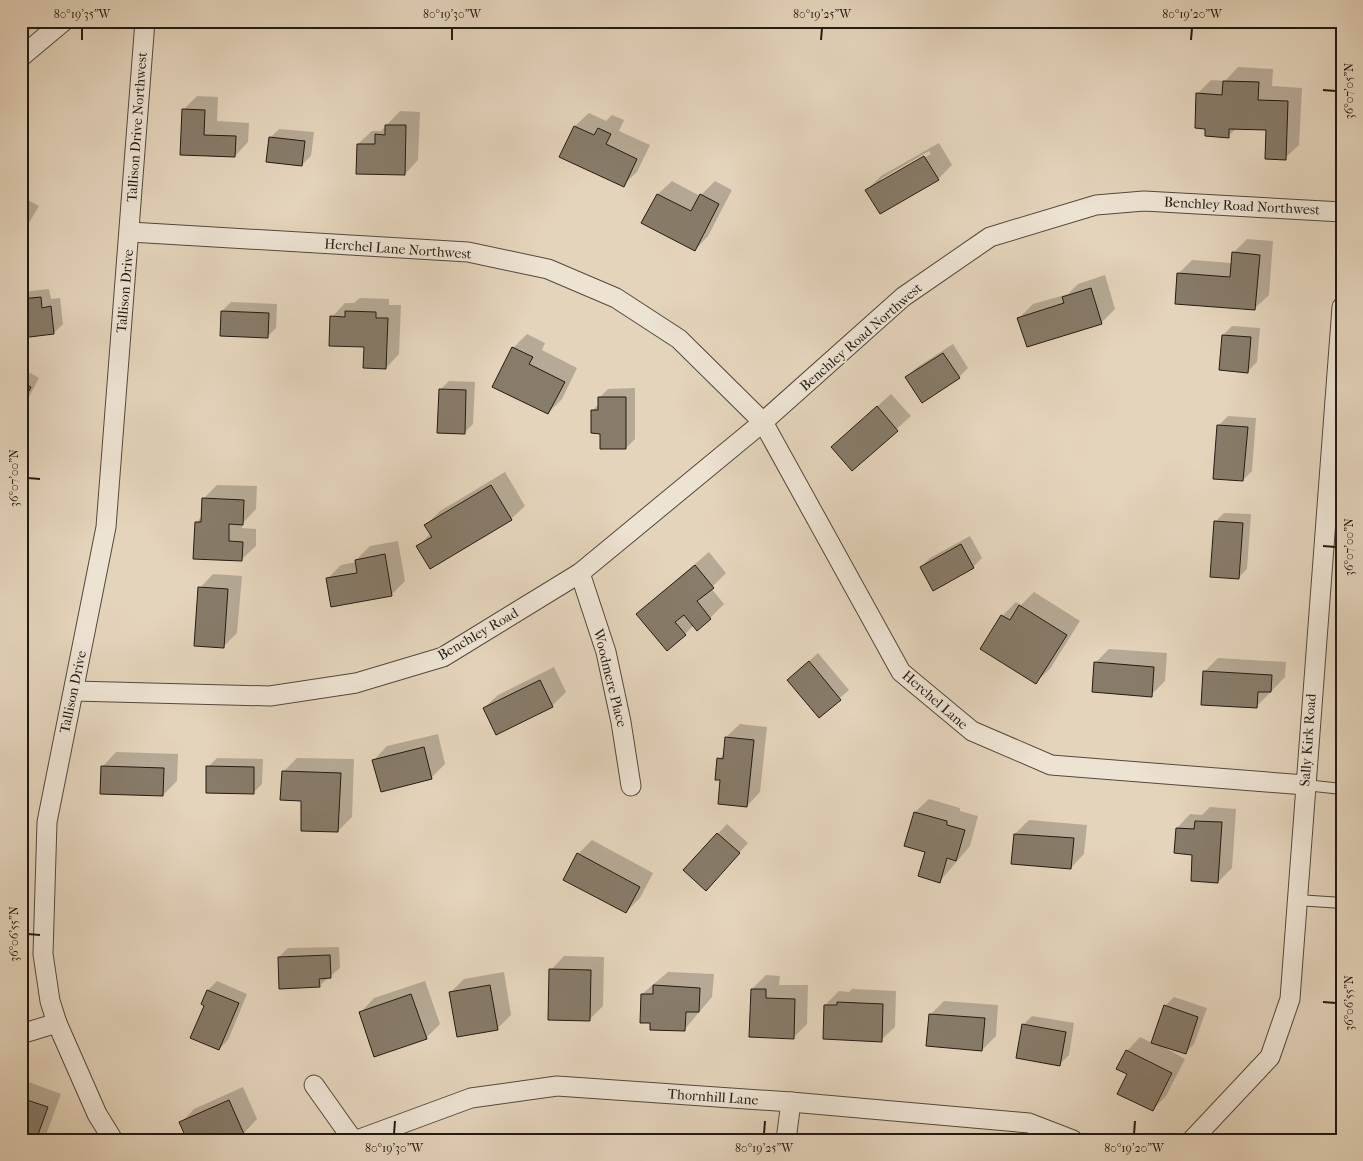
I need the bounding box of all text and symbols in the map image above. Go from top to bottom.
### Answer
text: 80°19'35"W [54,7,112,21]
text: 80°19'30"W [423,7,482,21]
text: 80°19'25"W [793,7,852,21]
text: 80°19'20"W [1162,7,1223,21]
street label: Tallison Drive Northwest [123,51,151,203]
text: 36°07'05"N [1342,63,1356,119]
street label: Benchley Road Northwest [1163,193,1321,219]
street label: Herchel Lane Northwest [324,235,472,263]
street label: Tallison Drive [113,248,137,334]
street label: Benchley Road Northwest [796,279,926,395]
text: 36°07'00"N [7,449,21,507]
text: 36°07'00"N [1342,518,1356,576]
street label: Benchley Road [435,604,522,664]
street label: Woodmere Place [589,626,630,729]
street label: Tallison Drive [56,649,90,735]
street label: Herchel Lane [899,667,971,733]
street label: Sally Kirk Road [1296,693,1320,787]
text: 36°06'55"N [7,906,21,962]
text: 36°06'55"N [1342,975,1356,1031]
street label: Thornhill Lane [667,1085,759,1109]
text: 80°19'30"W [365,1141,424,1155]
text: 80°19'25"W [735,1141,794,1155]
text: 80°19'20"W [1104,1141,1165,1155]

